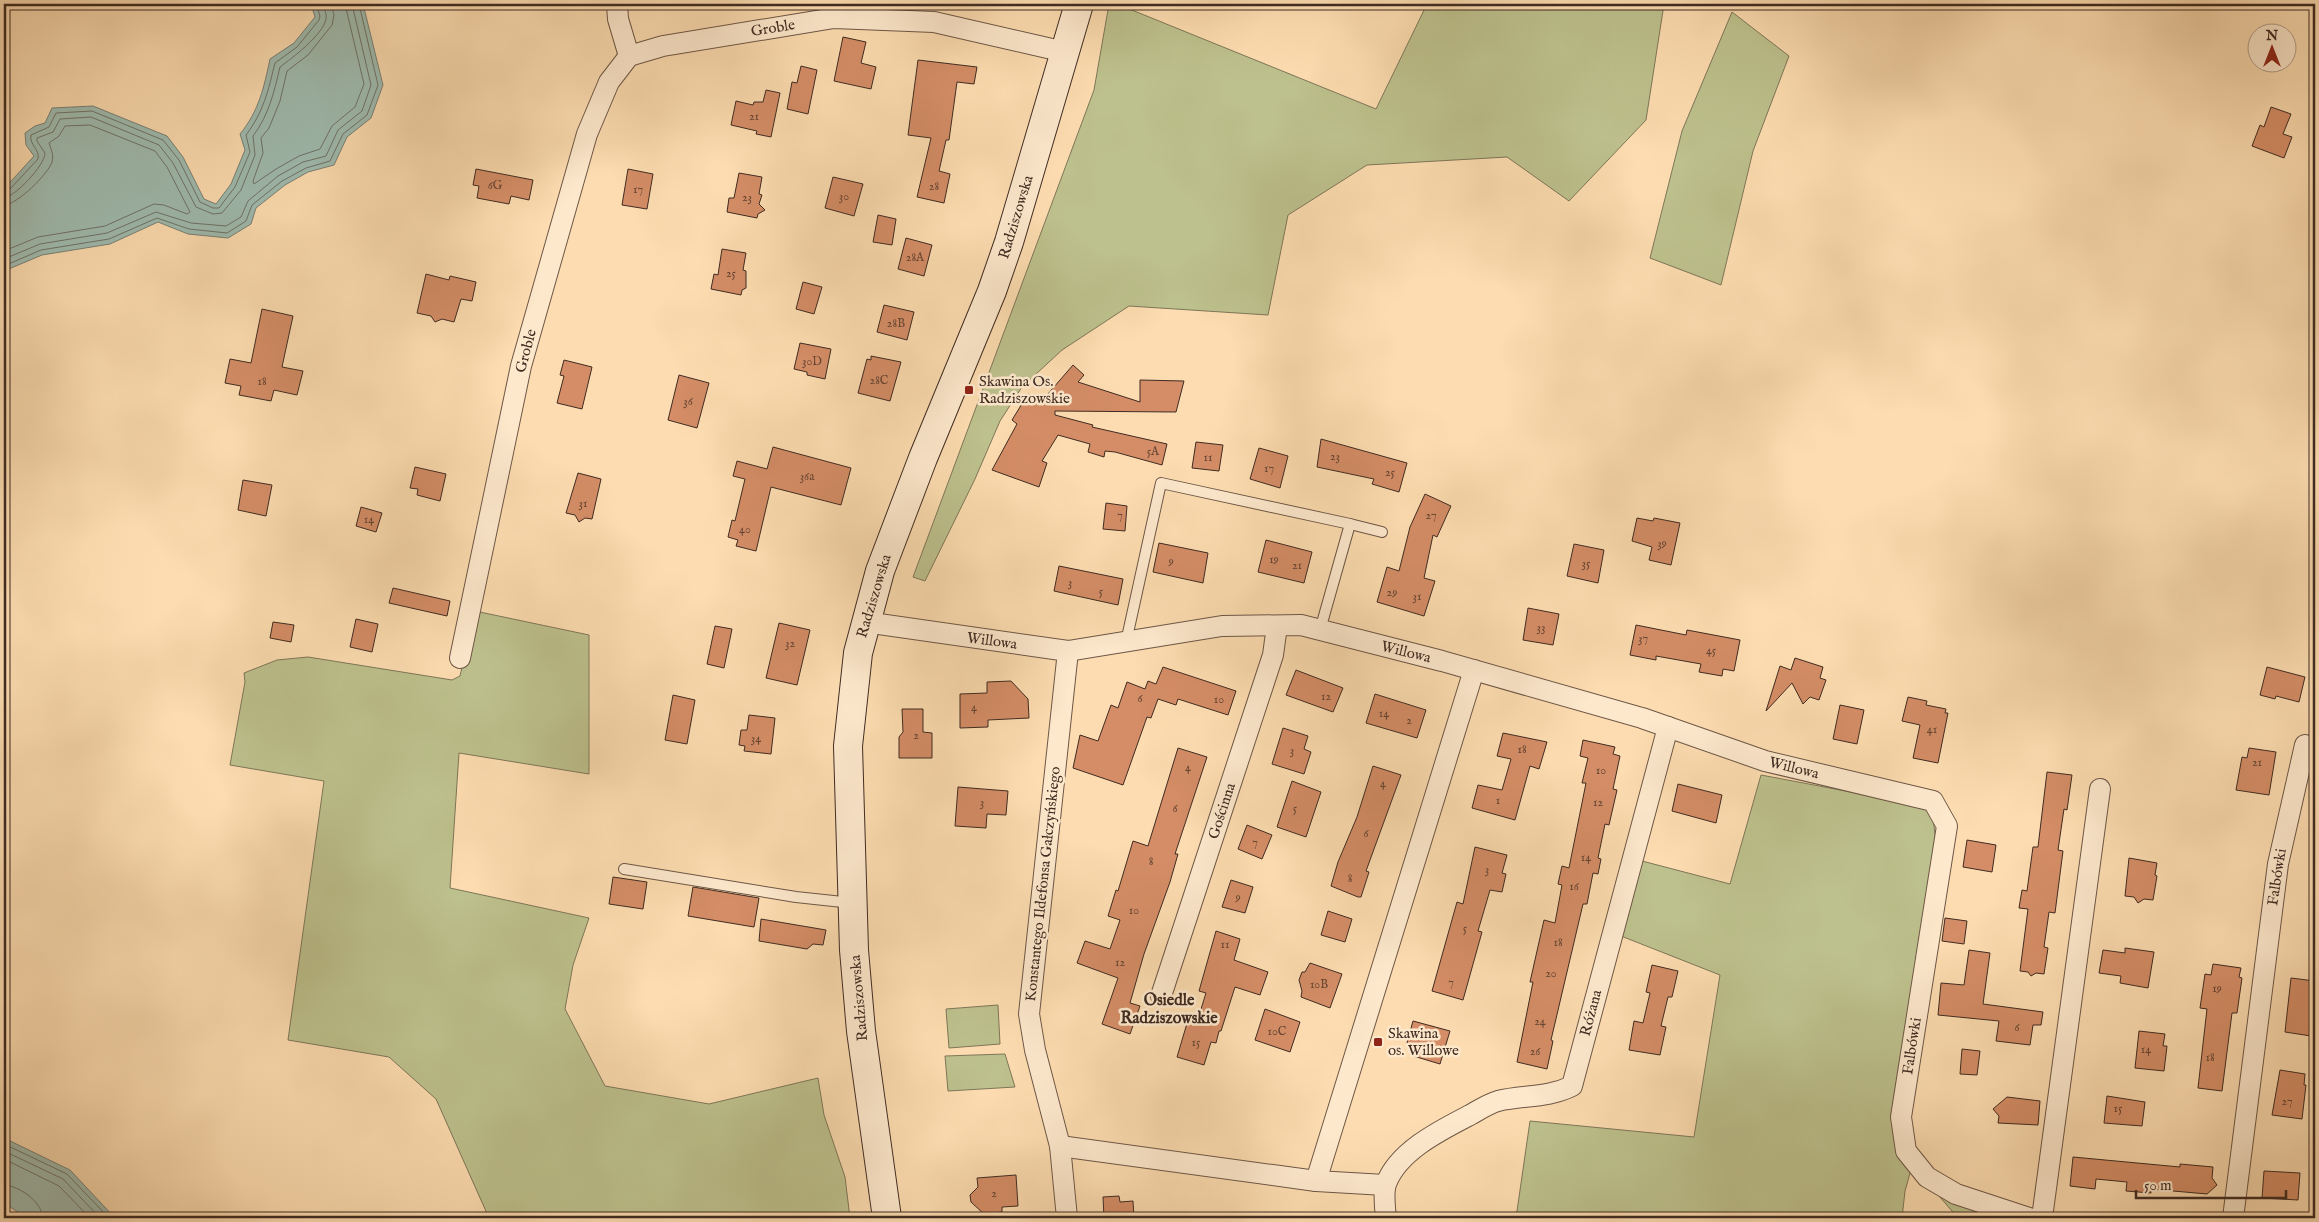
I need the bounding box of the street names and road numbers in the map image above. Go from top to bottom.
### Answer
street label: Groble [750,15,797,41]
street label: Radziszowska [994,172,1038,261]
street label: Groble [511,327,541,375]
street label: Radziszowska [852,551,896,640]
street label: Willowa [966,628,1019,654]
street label: Willowa [1379,637,1433,667]
street label: Willowa [1767,753,1821,783]
street label: Konstantego Ildefonsa Gałczyńskiego [1021,765,1065,1003]
street label: Gościnna [1204,780,1240,842]
street label: Falbówki [2263,847,2291,907]
street label: Radziszowska [846,954,872,1042]
street label: Różana [1576,987,1606,1038]
street label: Falbówki [1898,1016,1926,1076]

